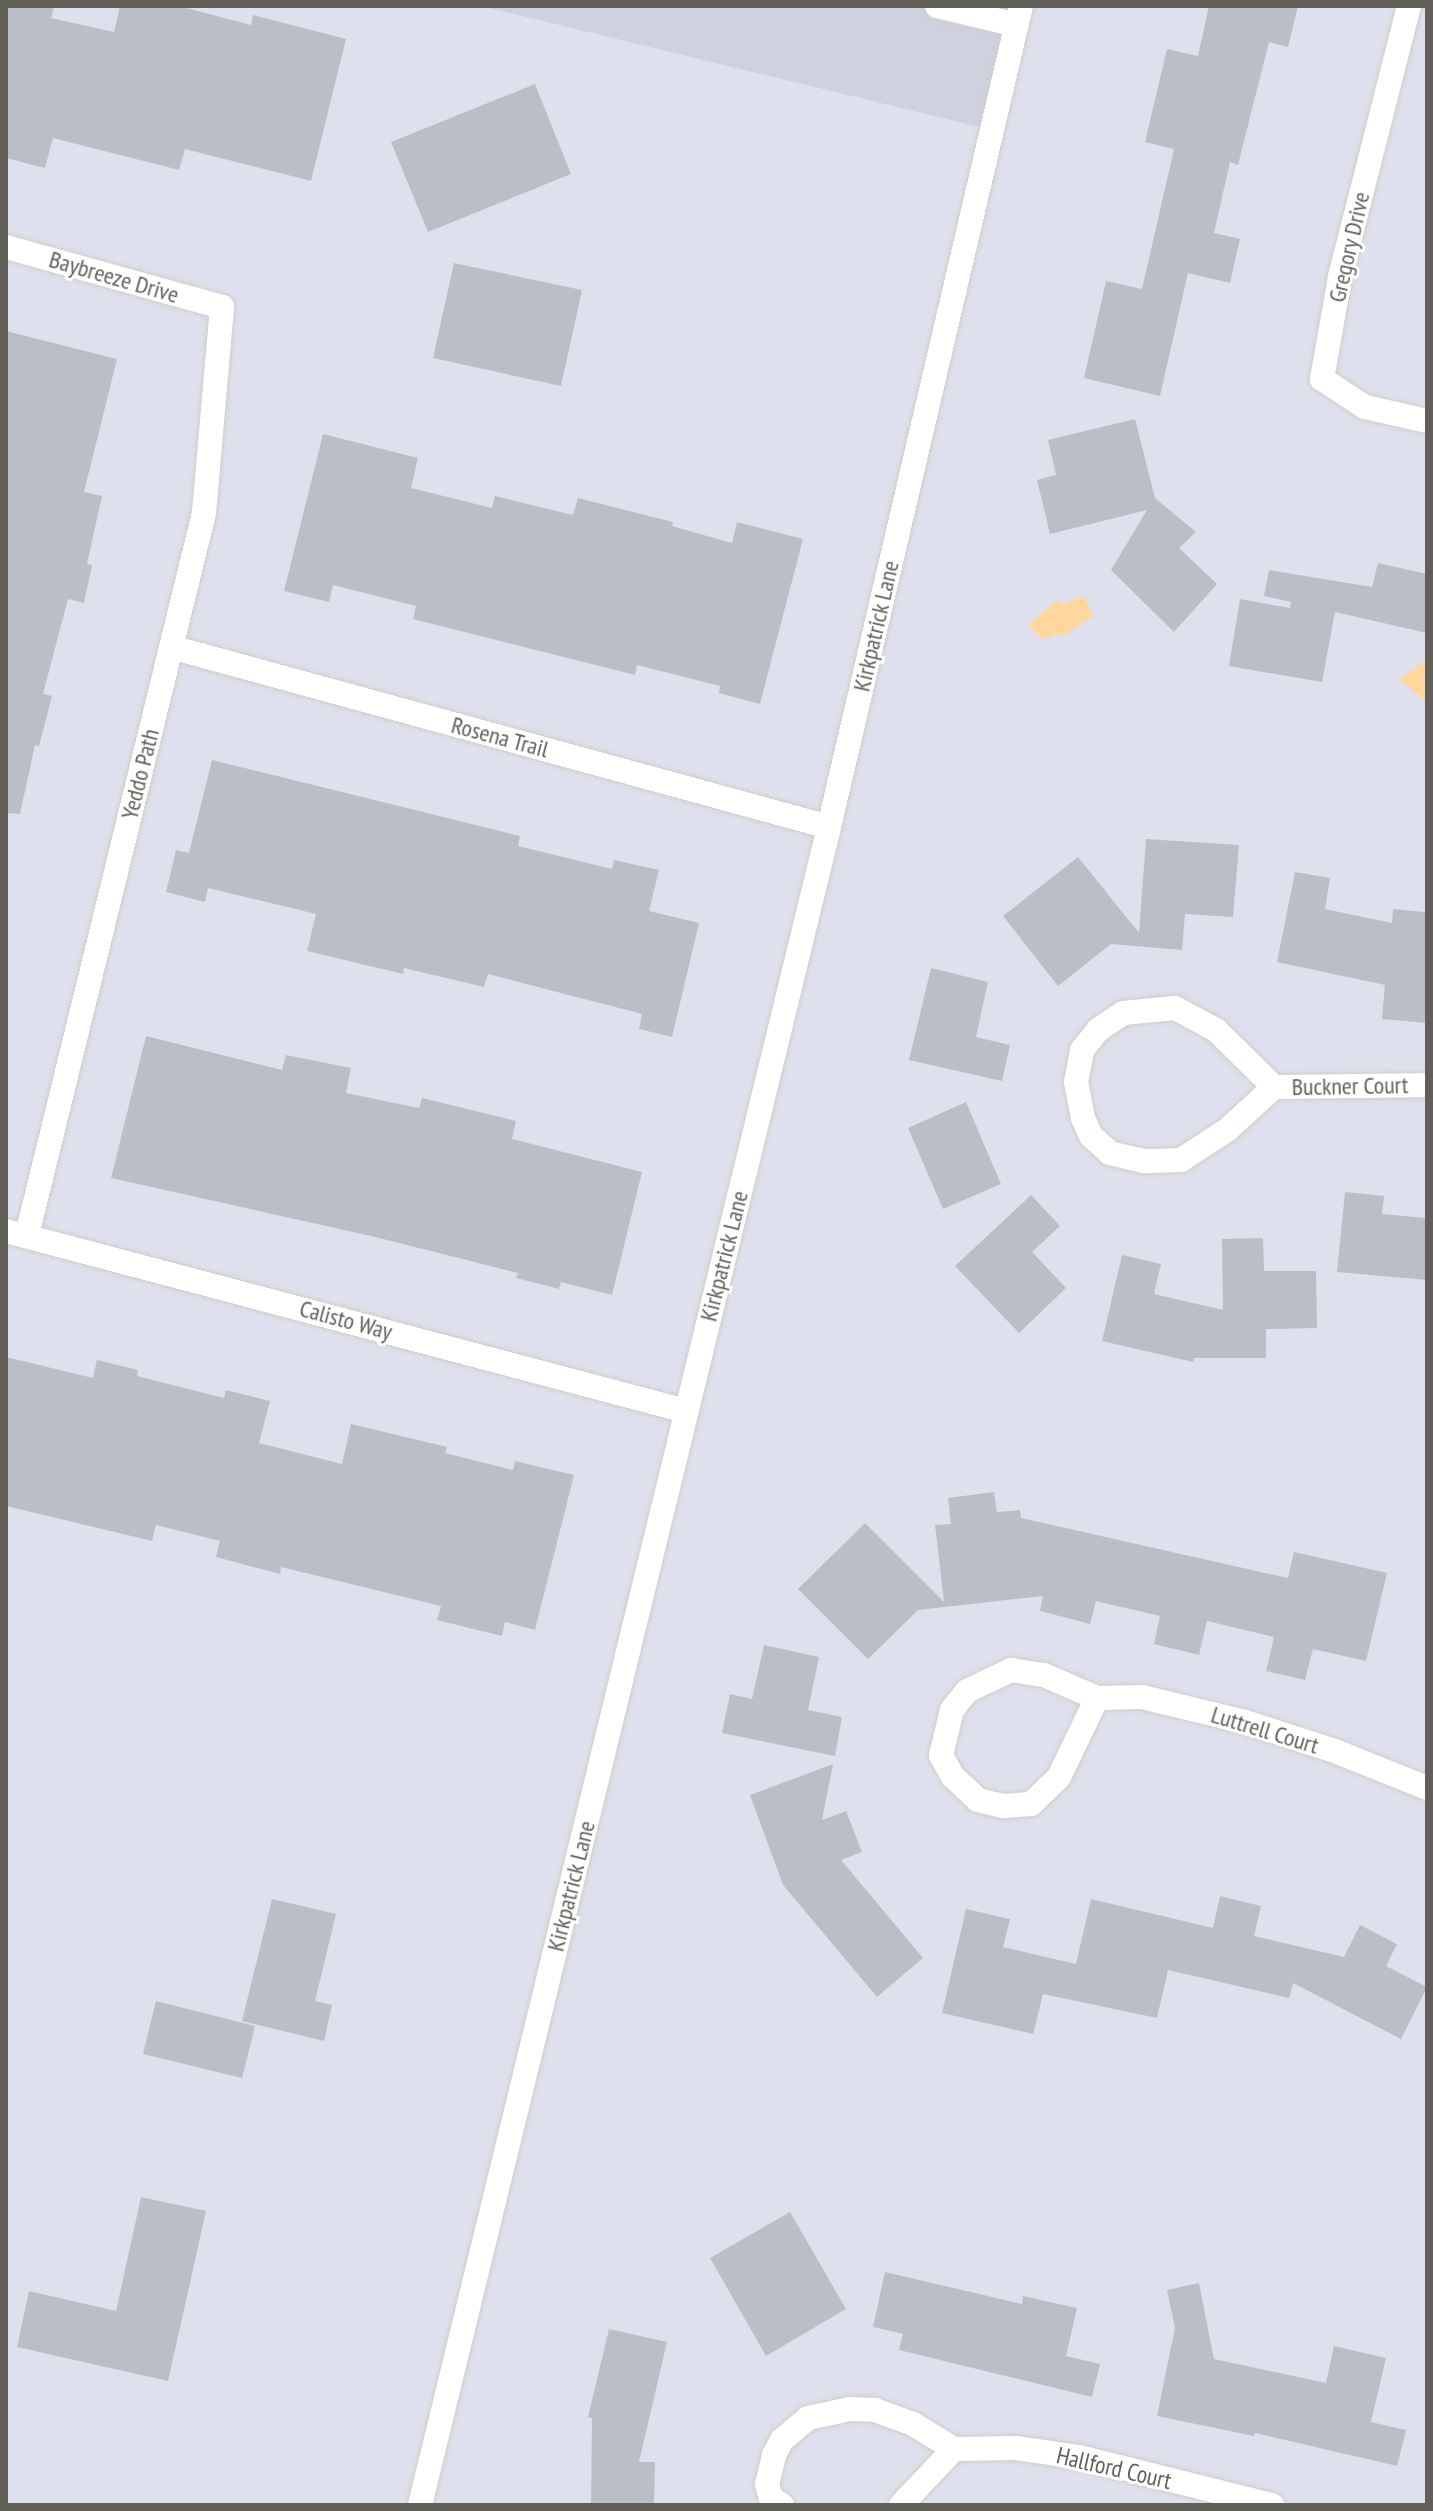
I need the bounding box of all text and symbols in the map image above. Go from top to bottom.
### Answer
street label: Gregory Drive [1322,189,1376,305]
street label: Baybreeze Drive [46,245,182,309]
street label: Kirkpatrick Lane [847,557,905,695]
street label: Rosena Trail [448,710,552,764]
street label: Yeddo Path [115,726,165,822]
street label: Buckner Court [1291,1071,1409,1101]
street label: Kirkpatrick Lane [694,1188,754,1324]
street label: Calisto Way [296,1294,396,1346]
street label: Luttrell Court [1208,1700,1322,1760]
street label: Kirkpatrick Lane [541,1818,601,1954]
street label: Hallford Court [1054,2441,1174,2495]

